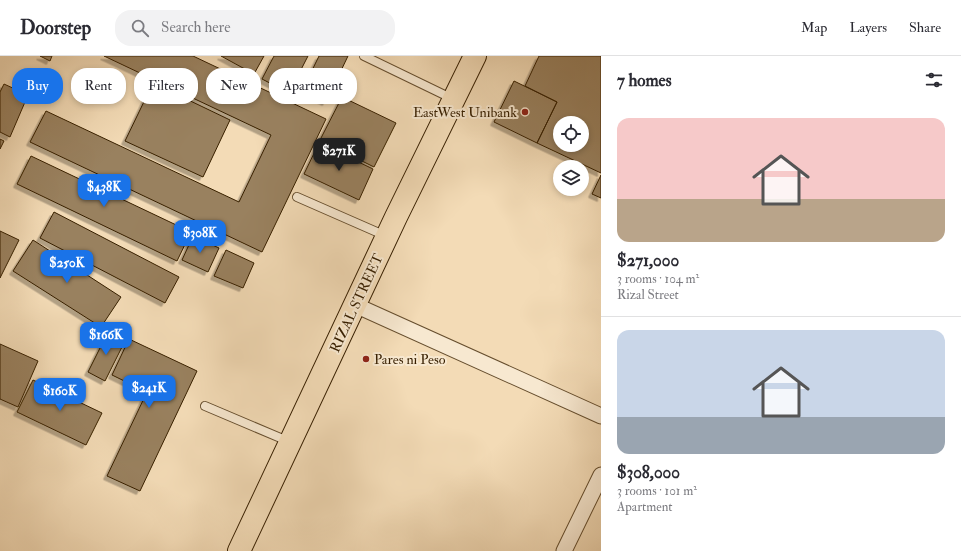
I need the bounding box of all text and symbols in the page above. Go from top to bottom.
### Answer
search box [115,10,395,46]
text: Doorstep [20,16,91,40]
icon: search [129,17,151,39]
text: Search here [161,18,230,37]
text: Map [801,19,827,36]
text: Layers [849,19,887,36]
text: Share [909,19,941,36]
chip: Buy [12,68,63,104]
chip: Rent [71,68,126,104]
chip: Filters [134,68,198,104]
chip: New [206,68,261,104]
chip: Apartment [269,68,357,104]
icon: filters [923,69,945,91]
text: 7 homes [617,70,672,91]
place label: EastWest Unibank [413,104,517,121]
marker: EastWest Unibank [520,107,530,117]
map controls [553,116,589,196]
button: locate [553,116,589,152]
pin: $271K [311,138,367,172]
text: $271K [322,143,356,159]
icon: home [745,144,817,216]
button: layers [553,160,589,196]
pin: $438K [76,174,132,208]
text: $438K [87,179,121,195]
pin: $308K [172,220,228,254]
text: $308K [183,225,217,241]
pin: $250K [39,250,95,284]
text: $271,000 [617,250,679,271]
street label: RIZAL STREET [326,251,387,355]
text: $250K [49,255,85,271]
text: 3 rooms · 104 m² [617,271,699,287]
text: Rizal Street [617,287,679,303]
pin: $166K [78,322,134,356]
text: $166K [89,327,123,343]
place label: Pares ni Peso [374,351,446,368]
marker: Pares ni Peso [361,354,371,364]
icon: home [745,356,817,428]
pin: $241K [121,375,177,409]
pin: $160K [32,378,88,412]
text: $241K [132,380,166,396]
text: $160K [43,383,77,399]
text: $308,000 [617,462,680,483]
text: 3 rooms · 101 m² [617,483,697,499]
text: Apartment [617,499,673,515]

